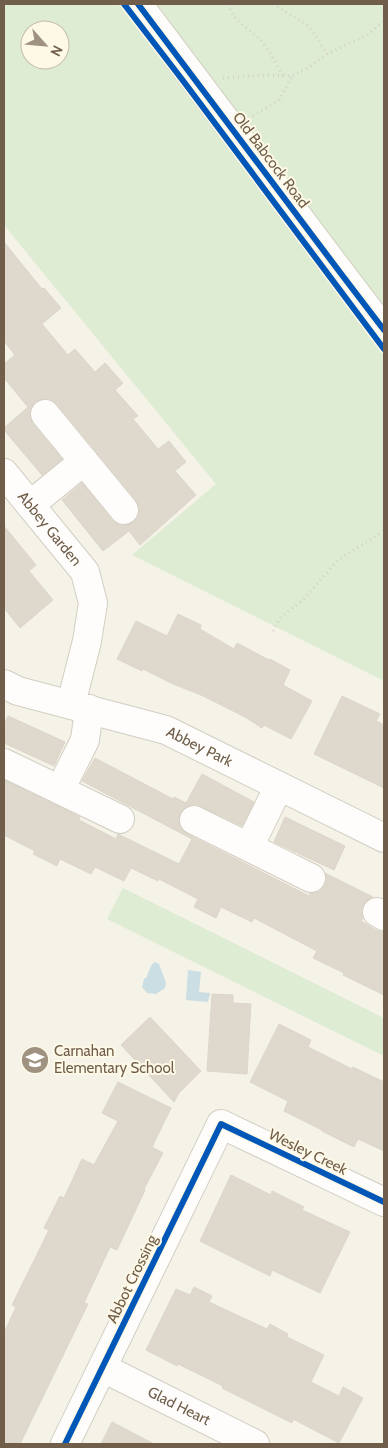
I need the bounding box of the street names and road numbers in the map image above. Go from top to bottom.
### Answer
street label: Old Babcock Road [229,108,313,212]
street label: Abbey Garden [14,488,85,570]
street label: Abbey Park [163,723,236,771]
street label: Wesley Creek [266,1125,351,1179]
street label: Abbot Crossing [103,1232,161,1326]
street label: Glad Heart [145,1383,213,1429]

